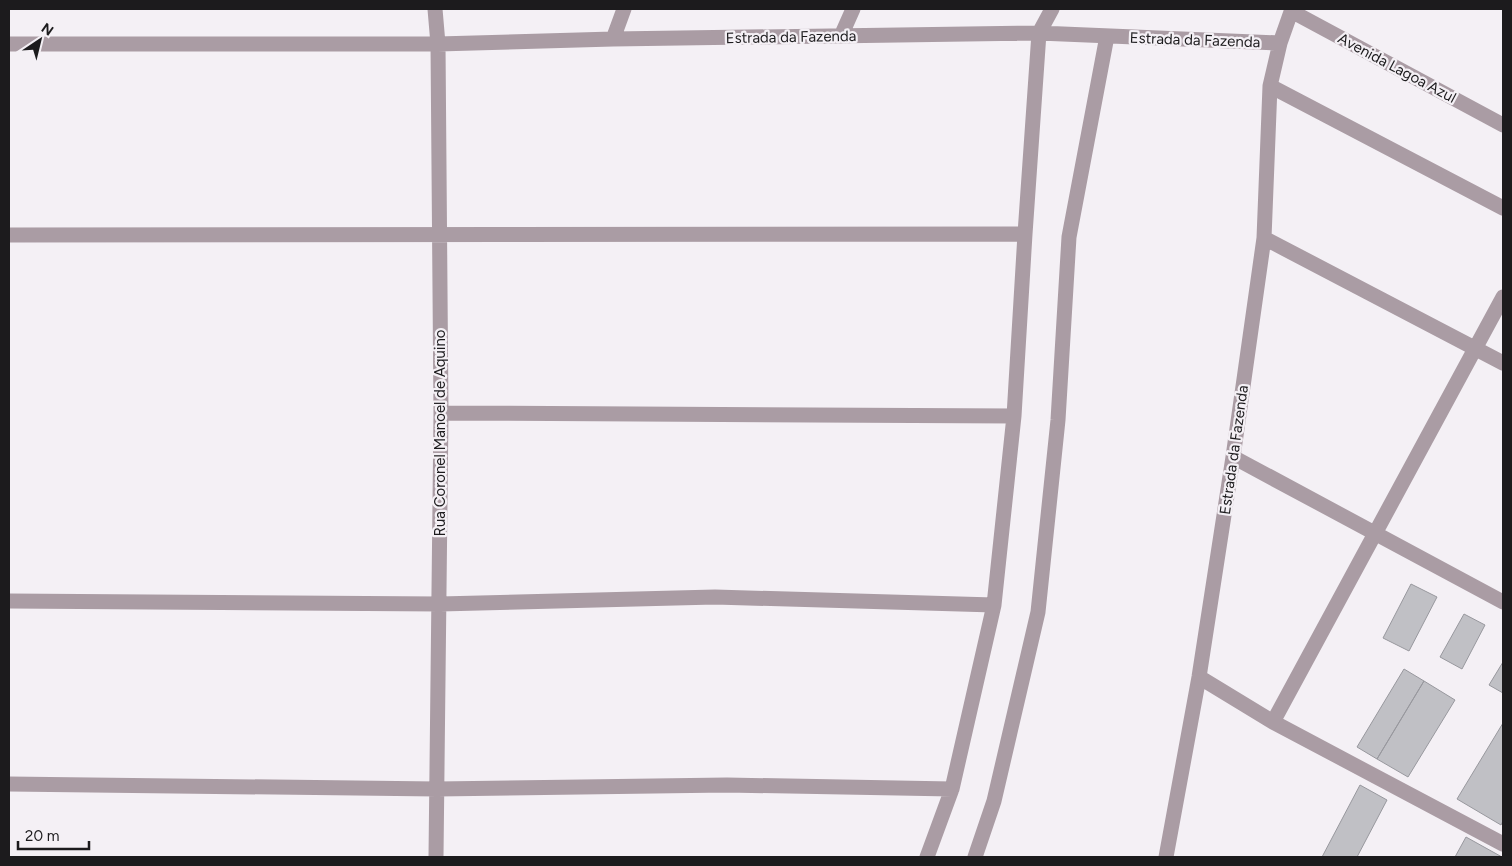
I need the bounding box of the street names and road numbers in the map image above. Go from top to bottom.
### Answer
street label: Estrada da Fazenda [726,27,856,47]
street label: Estrada da Fazenda [1129,29,1261,51]
street label: Avenida Lagoa Azul [1335,29,1459,107]
street label: Rua Coronel Manoel de Aquino [431,329,449,536]
street label: Estrada da Fazenda [1216,384,1252,516]

